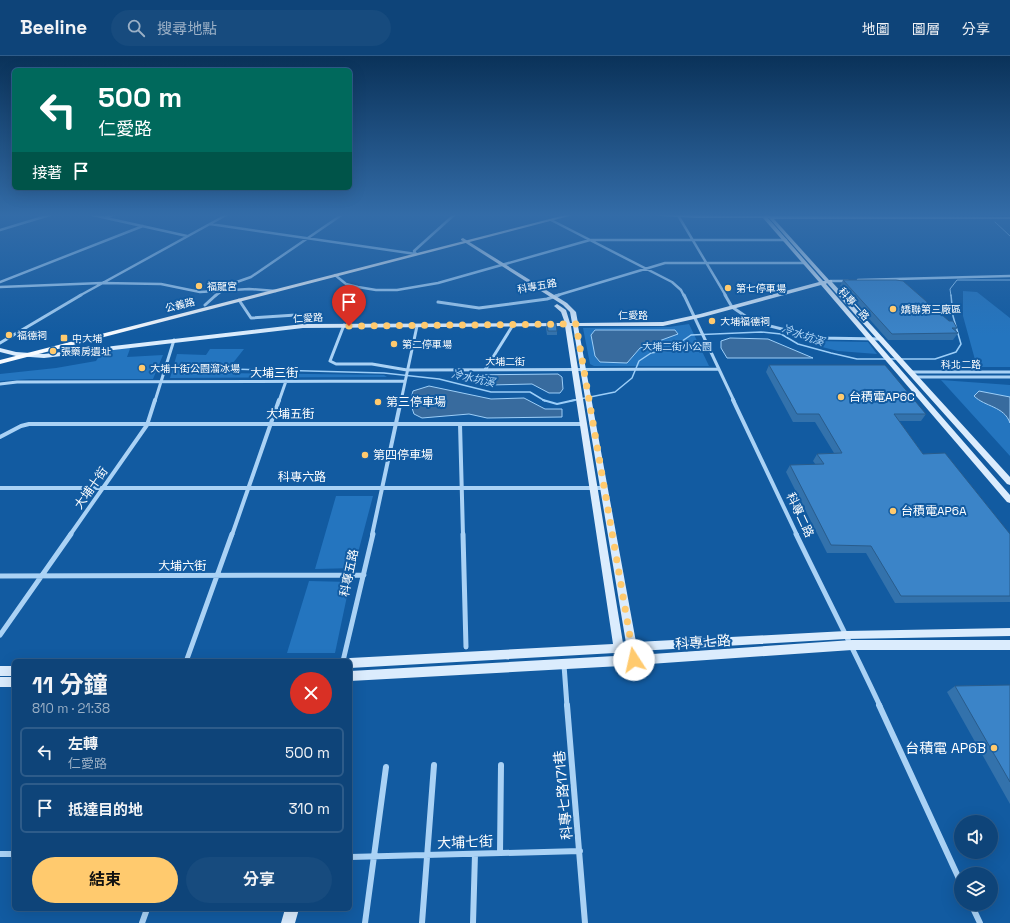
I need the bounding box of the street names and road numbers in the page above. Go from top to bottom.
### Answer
street label: 科專五路 [516,276,558,296]
street label: 科專一路 [836,285,872,323]
street label: 公義路 [164,295,196,315]
street label: 仁愛路 [618,309,648,322]
street label: 仁愛路 [293,311,323,325]
street label: 大埔二街 [485,355,525,368]
street label: 科北二路 [941,358,981,371]
street label: 大埔三街 [250,365,298,381]
street label: 大埔五街 [266,406,314,422]
street label: 大埔十街 [71,464,111,512]
street label: 科專六路 [278,469,326,485]
street label: 科專二路 [783,490,817,540]
street label: 科專五路 [336,548,362,598]
street label: 大埔六街 [158,558,206,574]
street label: 科專七路 [674,631,732,653]
street label: 科專七路171巷 [550,750,576,840]
street label: 大埔七街 [437,832,493,852]

